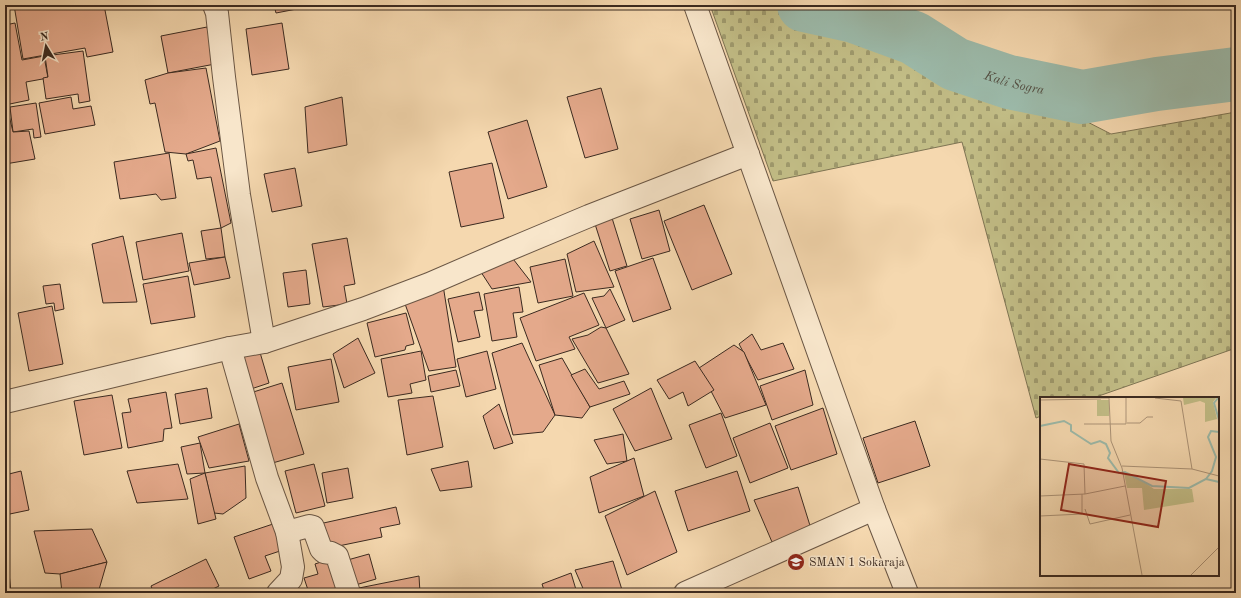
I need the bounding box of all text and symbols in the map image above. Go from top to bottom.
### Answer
north arrow [26,26,66,66]
text: N [39,31,50,44]
water label: Kali Sogra [982,69,1045,97]
inset map [1040,397,1219,576]
school or university icon: SMAN 1 Sokaraja [786,552,806,572]
place label: SMAN 1 Sokaraja [809,557,905,569]

